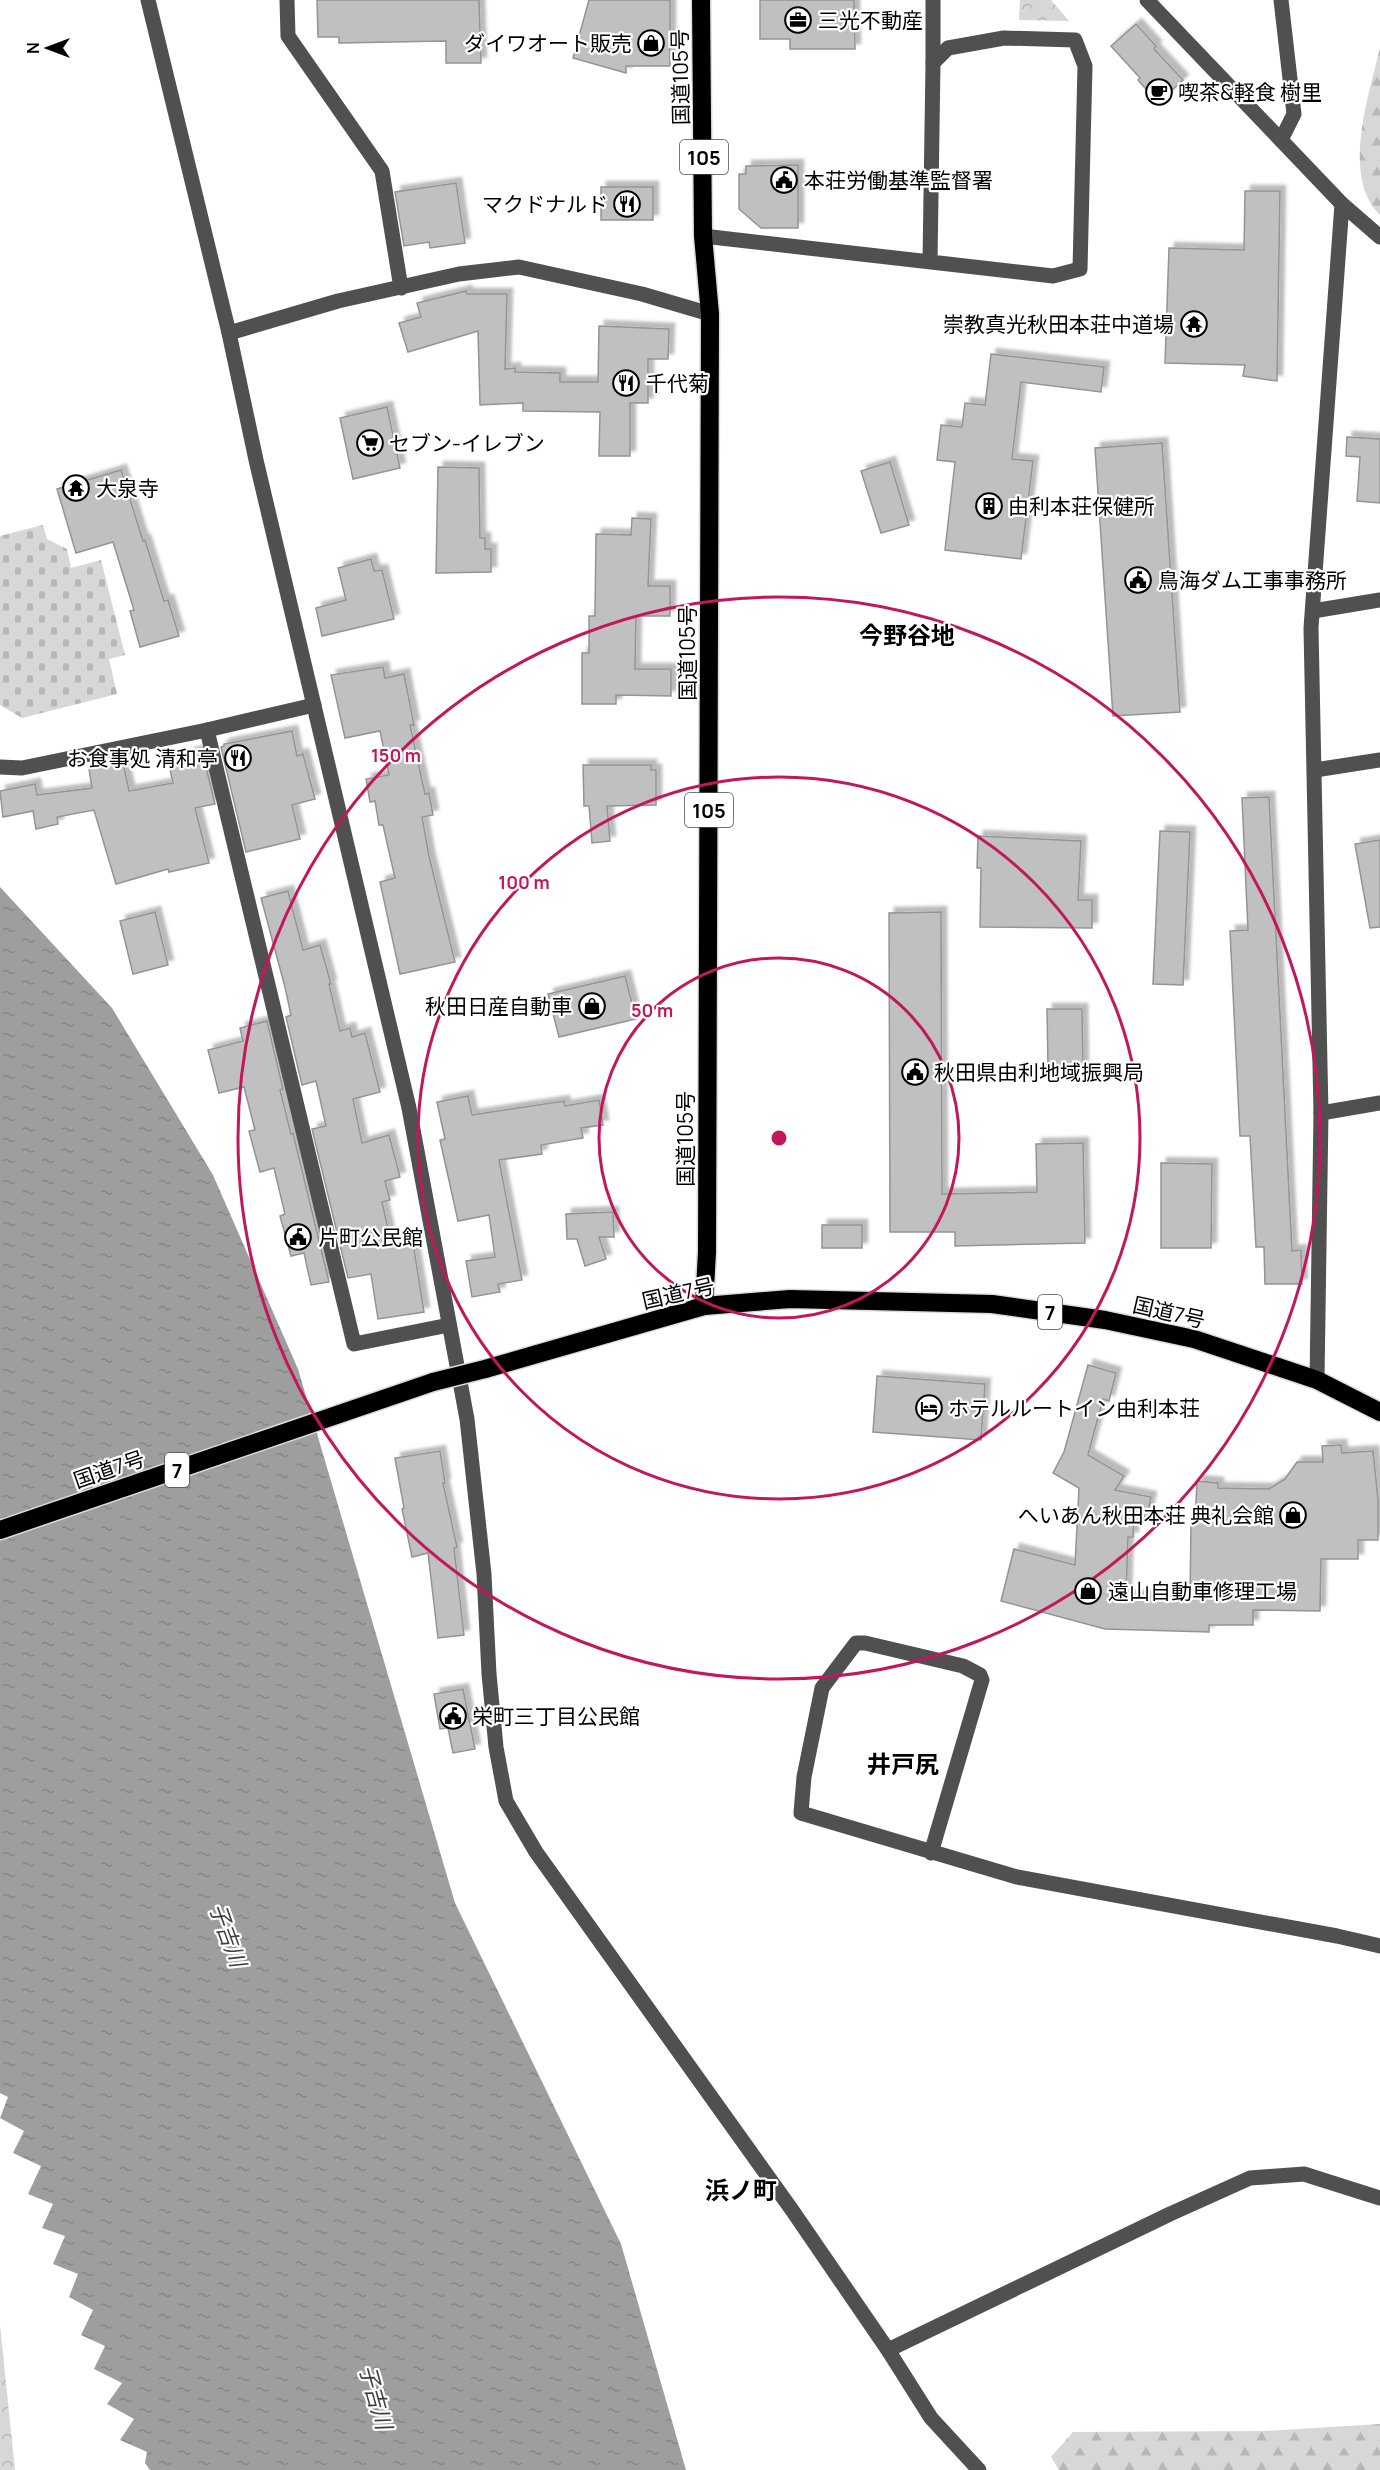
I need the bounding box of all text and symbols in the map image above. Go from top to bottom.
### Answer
office icon: 三光不動産 [783,5,813,35]
place label: 三光不動産 [818,6,923,34]
north arrow [18,18,78,78]
shop icon: ダイワオート販売 [636,28,666,58]
place label: ダイワオート販売 [464,29,632,57]
street label: 国道105号 [665,29,695,125]
text: N [22,42,44,54]
cafe icon: 喫茶&軽食 樹里 [1144,77,1174,107]
place label: 喫茶&軽食 樹里 [1178,78,1322,106]
road number: 105 [680,140,728,174]
public building icon: 本荘労働基準監督署 [769,165,799,195]
place label: 本荘労働基準監督署 [804,166,993,194]
restaurant icon: マクドナルド [612,189,642,219]
place label: マクドナルド [482,190,608,218]
temple icon: 崇教真光秋田本荘中道場 [1179,309,1209,339]
place label: 崇教真光秋田本荘中道場 [943,310,1174,338]
restaurant icon: 千代菊 [611,368,641,398]
place label: 千代菊 [646,369,709,397]
supermarket icon: セブン-イレブン [355,428,385,458]
place label: セブン-イレブン [389,429,545,457]
temple icon: 大泉寺 [61,473,91,503]
place label: 大泉寺 [96,474,159,502]
building icon: 由利本荘保健所 [974,491,1004,521]
place label: 由利本荘保健所 [1008,492,1155,520]
public building icon: 鳥海ダム工事事務所 [1123,565,1153,595]
place label: 鳥海ダム工事事務所 [1158,566,1347,594]
street label: 国道105号 [673,605,701,701]
district label: 今野谷地 [859,618,955,651]
restaurant icon: お食事処 清和亭 [223,743,253,773]
text: 150 m [371,743,421,767]
place label: お食事処 清和亭 [67,744,218,772]
road number: 105 [685,793,733,827]
text: 100 m [498,870,550,894]
shop icon: 秋田日産自動車 [577,991,607,1021]
place label: 秋田日産自動車 [425,992,572,1020]
text: 50 m [631,998,673,1022]
public building icon: 秋田県由利地域振興局 [900,1057,930,1087]
place label: 秋田県由利地域振興局 [934,1058,1144,1086]
street label: 国道105号 [671,1091,699,1187]
centre of rings [769,1128,789,1148]
public building icon: 片町公民館 [283,1222,313,1252]
place label: 片町公民館 [318,1223,423,1251]
street label: 国道7号 [639,1271,717,1315]
street label: 国道7号 [1130,1290,1208,1334]
road number: 7 [1038,1295,1062,1329]
hotel icon: ホテルルートイン由利本荘 [914,1393,944,1423]
place label: ホテルルートイン由利本荘 [948,1394,1200,1422]
street label: 国道7号 [70,1444,148,1494]
road number: 7 [165,1453,189,1487]
shop icon: へいあん秋田本荘 典礼会館 [1278,1500,1308,1530]
place label: へいあん秋田本荘 典礼会館 [1018,1501,1274,1529]
shop icon: 遠山自動車修理工場 [1073,1576,1103,1606]
place label: 遠山自動車修理工場 [1108,1577,1297,1605]
public building icon: 栄町三丁目公民館 [438,1701,468,1731]
place label: 栄町三丁目公民館 [472,1702,640,1730]
district label: 井戸尻 [867,1747,939,1780]
water label: 子吉川 [203,1899,254,1973]
district label: 浜ノ町 [705,2173,777,2206]
water label: 子吉川 [352,2361,400,2435]

